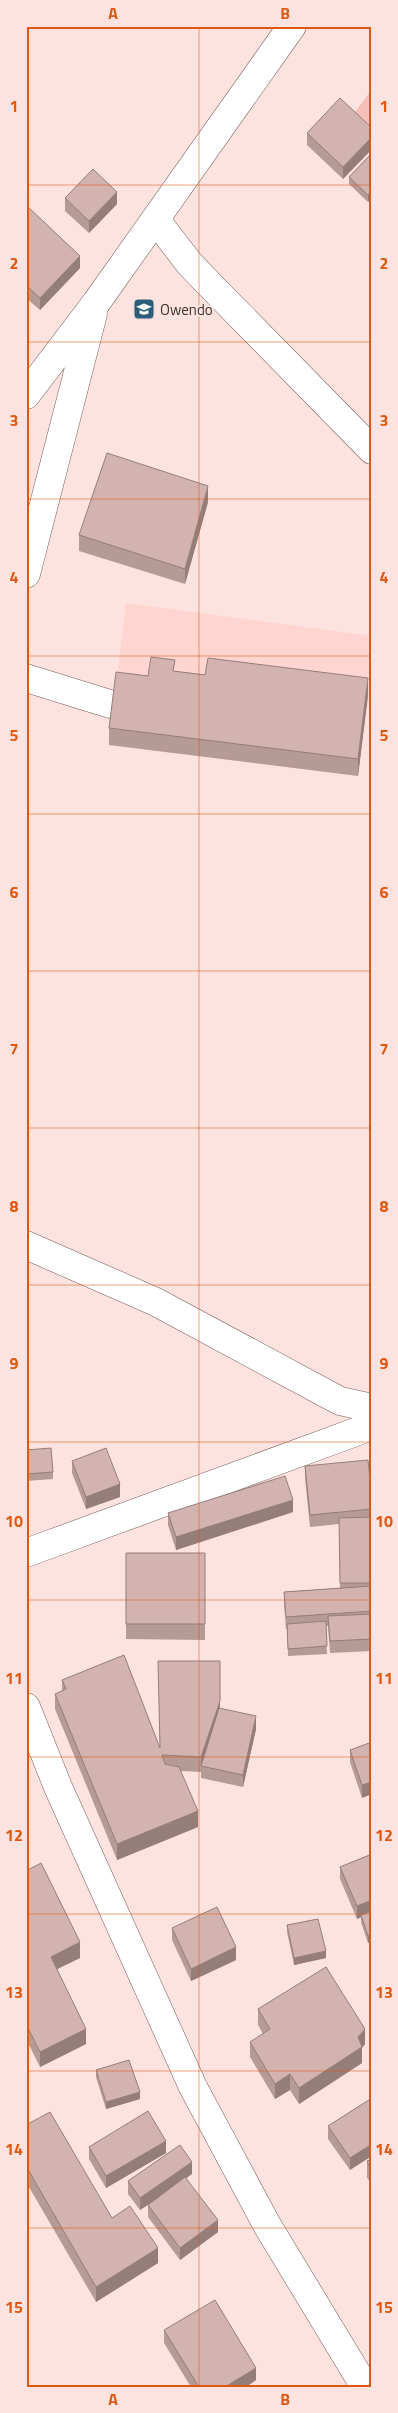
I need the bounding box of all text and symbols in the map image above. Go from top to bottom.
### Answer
text: A [108,1,118,25]
text: B [280,1,290,25]
text: 1 [10,94,18,118]
text: 1 [380,94,388,118]
text: 2 [10,251,18,275]
text: 2 [380,251,388,275]
school or university icon: Owendo [132,297,156,321]
place label: Owendo [160,298,213,321]
text: 3 [10,408,18,432]
text: 3 [380,408,388,432]
text: 4 [10,565,19,589]
text: 4 [380,565,389,589]
text: 5 [10,723,19,747]
text: 5 [380,723,389,747]
text: 6 [10,880,19,904]
text: 6 [380,880,389,904]
text: 7 [10,1037,18,1061]
text: 7 [380,1037,388,1061]
text: 8 [10,1194,19,1218]
text: 8 [380,1194,389,1218]
text: 9 [10,1351,19,1375]
text: 9 [380,1351,389,1375]
text: 10 [5,1509,23,1533]
text: 10 [375,1509,393,1533]
text: 11 [5,1666,23,1690]
text: 11 [375,1666,393,1690]
text: 12 [5,1823,23,1847]
text: 12 [375,1823,393,1847]
text: 13 [5,1980,23,2004]
text: 13 [375,1980,393,2004]
text: 14 [5,2137,23,2161]
text: 14 [375,2137,393,2161]
text: 15 [5,2295,23,2319]
text: 15 [375,2295,393,2319]
text: A [108,2387,118,2411]
text: B [280,2387,290,2411]

